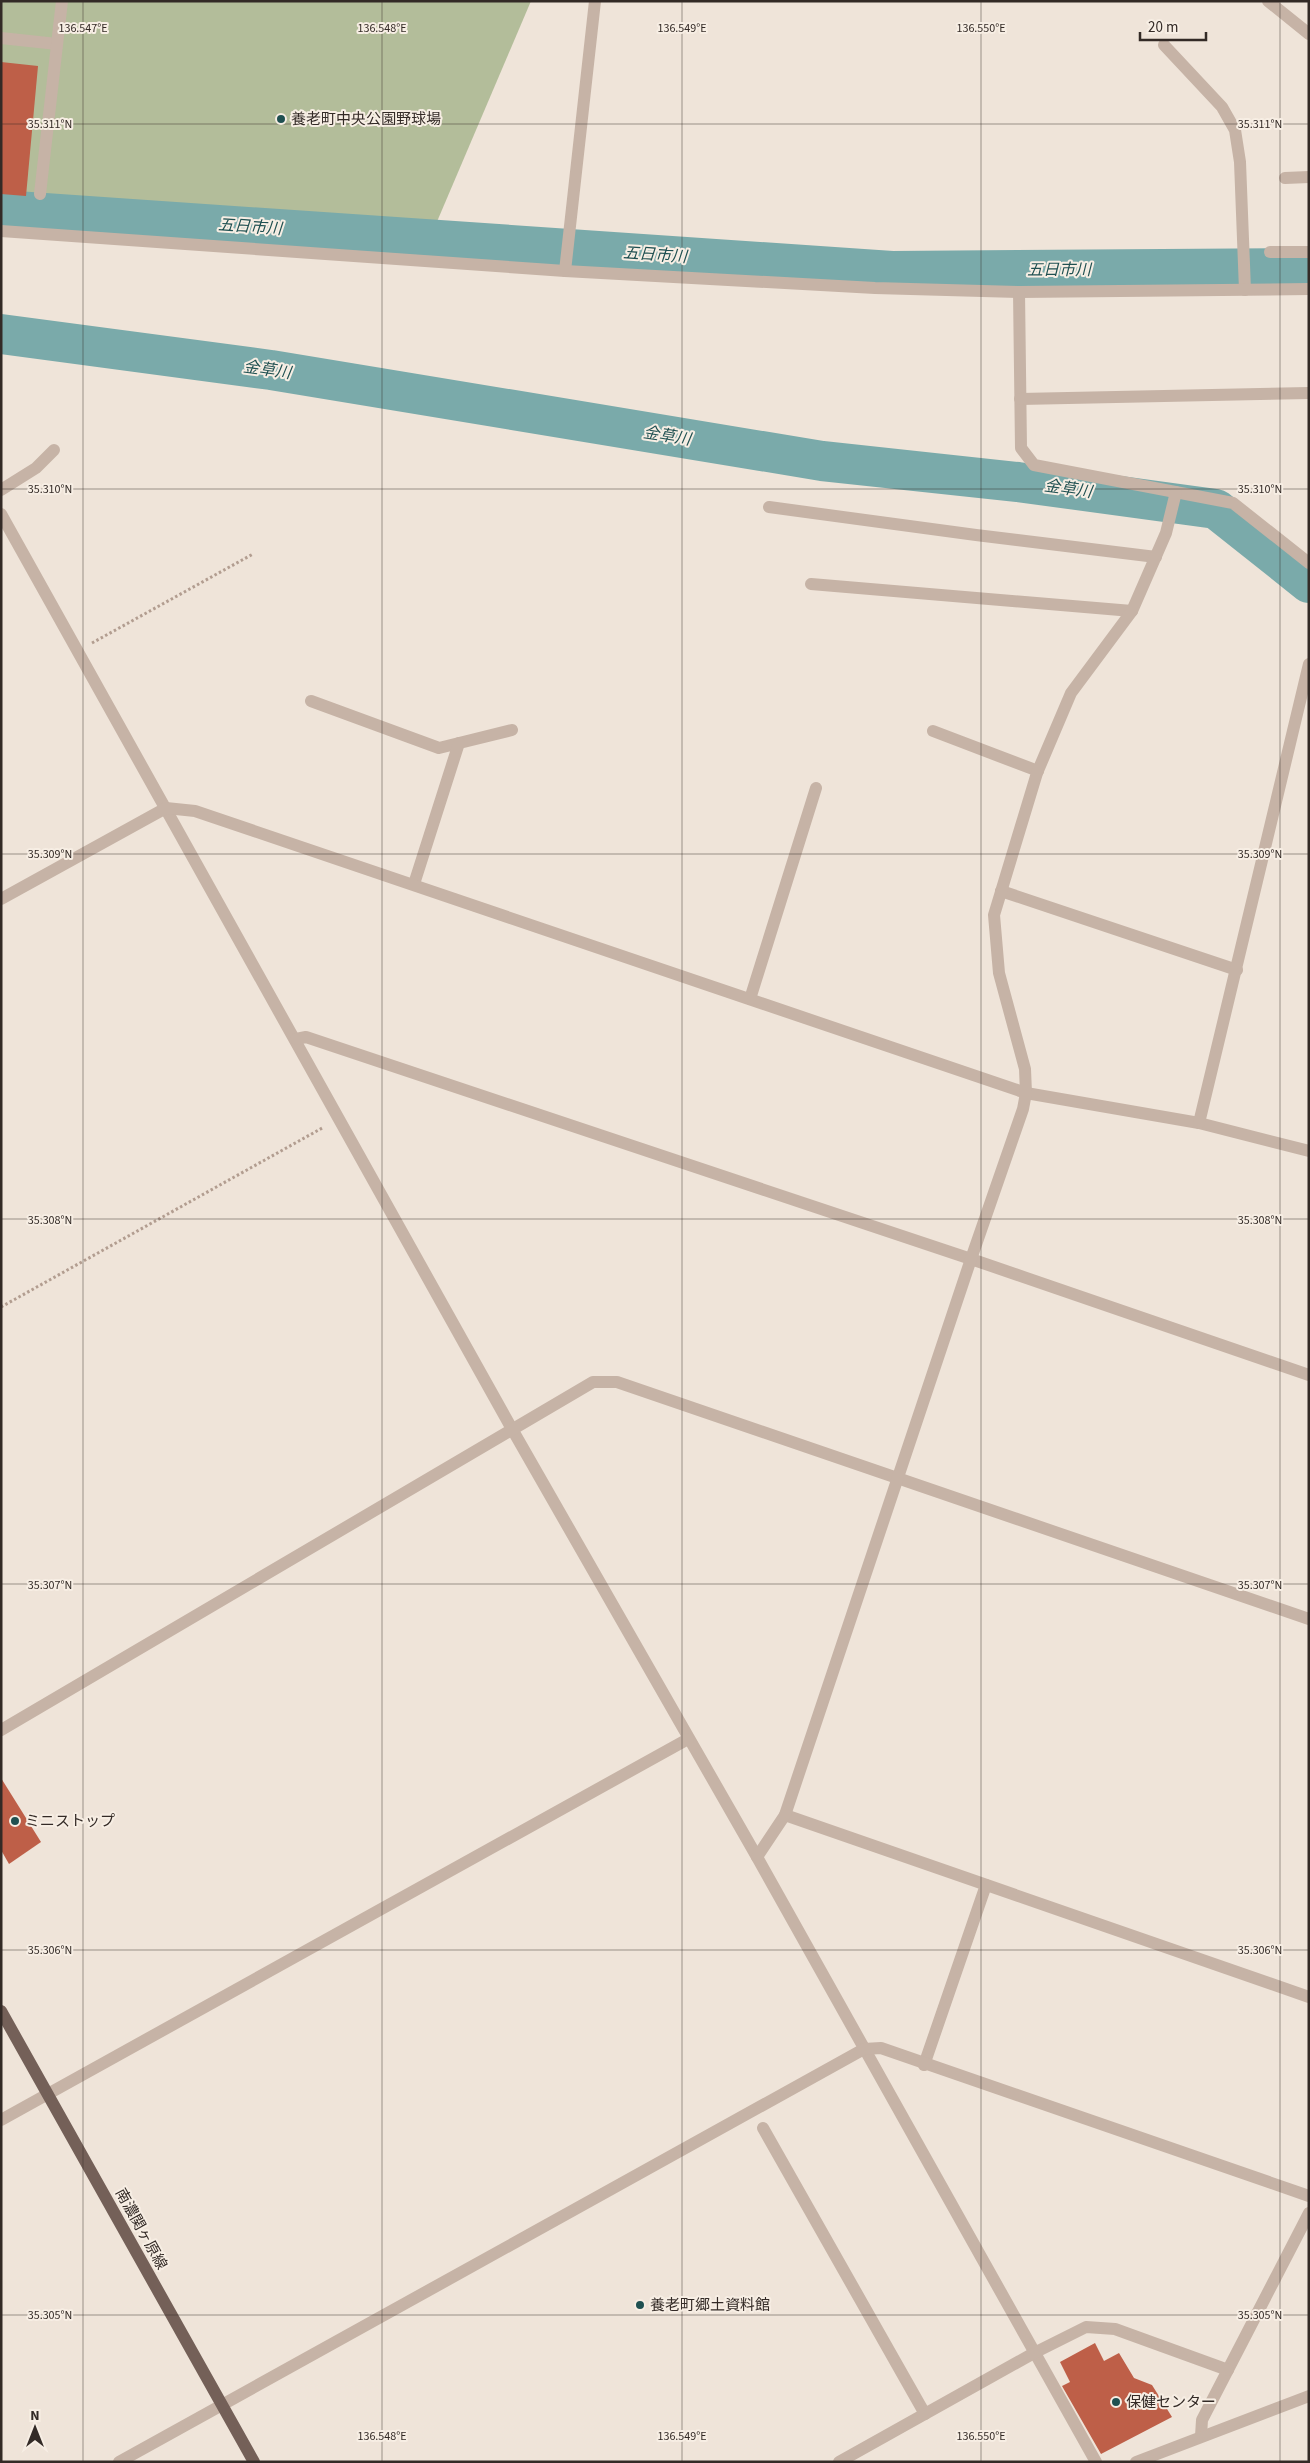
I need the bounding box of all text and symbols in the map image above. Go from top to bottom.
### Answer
scale bar [1140,10,1206,42]
text: 20 m [1148,17,1178,38]
text: 136.547°E [58,20,108,37]
text: 136.548°E [357,20,407,37]
text: 136.549°E [657,20,707,37]
text: 136.550°E [956,20,1006,37]
place label: 養老町中央公園野球場 [291,109,441,130]
marker: 養老町中央公園野球場 [275,113,287,125]
text: 35.311°N [28,116,72,133]
text: 35.311°N [1238,116,1282,133]
water label: 五日市川 [217,214,285,240]
water label: 五日市川 [622,242,690,268]
water label: 五日市川 [1027,259,1093,281]
water label: 金草川 [242,356,294,385]
water label: 金草川 [642,421,694,451]
water label: 金草川 [1043,475,1095,504]
text: 35.310°N [28,481,72,498]
text: 35.310°N [1238,481,1282,498]
text: 35.309°N [28,846,72,863]
text: 35.309°N [1238,846,1282,863]
text: 35.308°N [28,1212,72,1229]
text: 35.308°N [1238,1212,1282,1229]
text: 35.307°N [28,1577,72,1594]
text: 35.307°N [1238,1577,1282,1594]
place label: ミニストップ [25,1811,115,1832]
marker: ミニストップ [9,1815,21,1827]
text: 35.306°N [28,1942,72,1959]
text: 35.306°N [1238,1942,1282,1959]
street label: 南濃関ヶ原線 [110,2185,172,2273]
place label: 養老町郷土資料館 [650,2295,770,2316]
marker: 養老町郷土資料館 [634,2299,646,2311]
text: 35.305°N [28,2307,72,2324]
text: 35.305°N [1238,2307,1282,2324]
place label: 保健センター [1126,2392,1216,2413]
marker: 保健センター [1110,2396,1122,2408]
north arrow [10,2403,60,2453]
text: N [30,2406,40,2426]
text: 136.548°E [357,2428,407,2445]
text: 136.549°E [657,2428,707,2445]
text: 136.550°E [956,2428,1006,2445]

